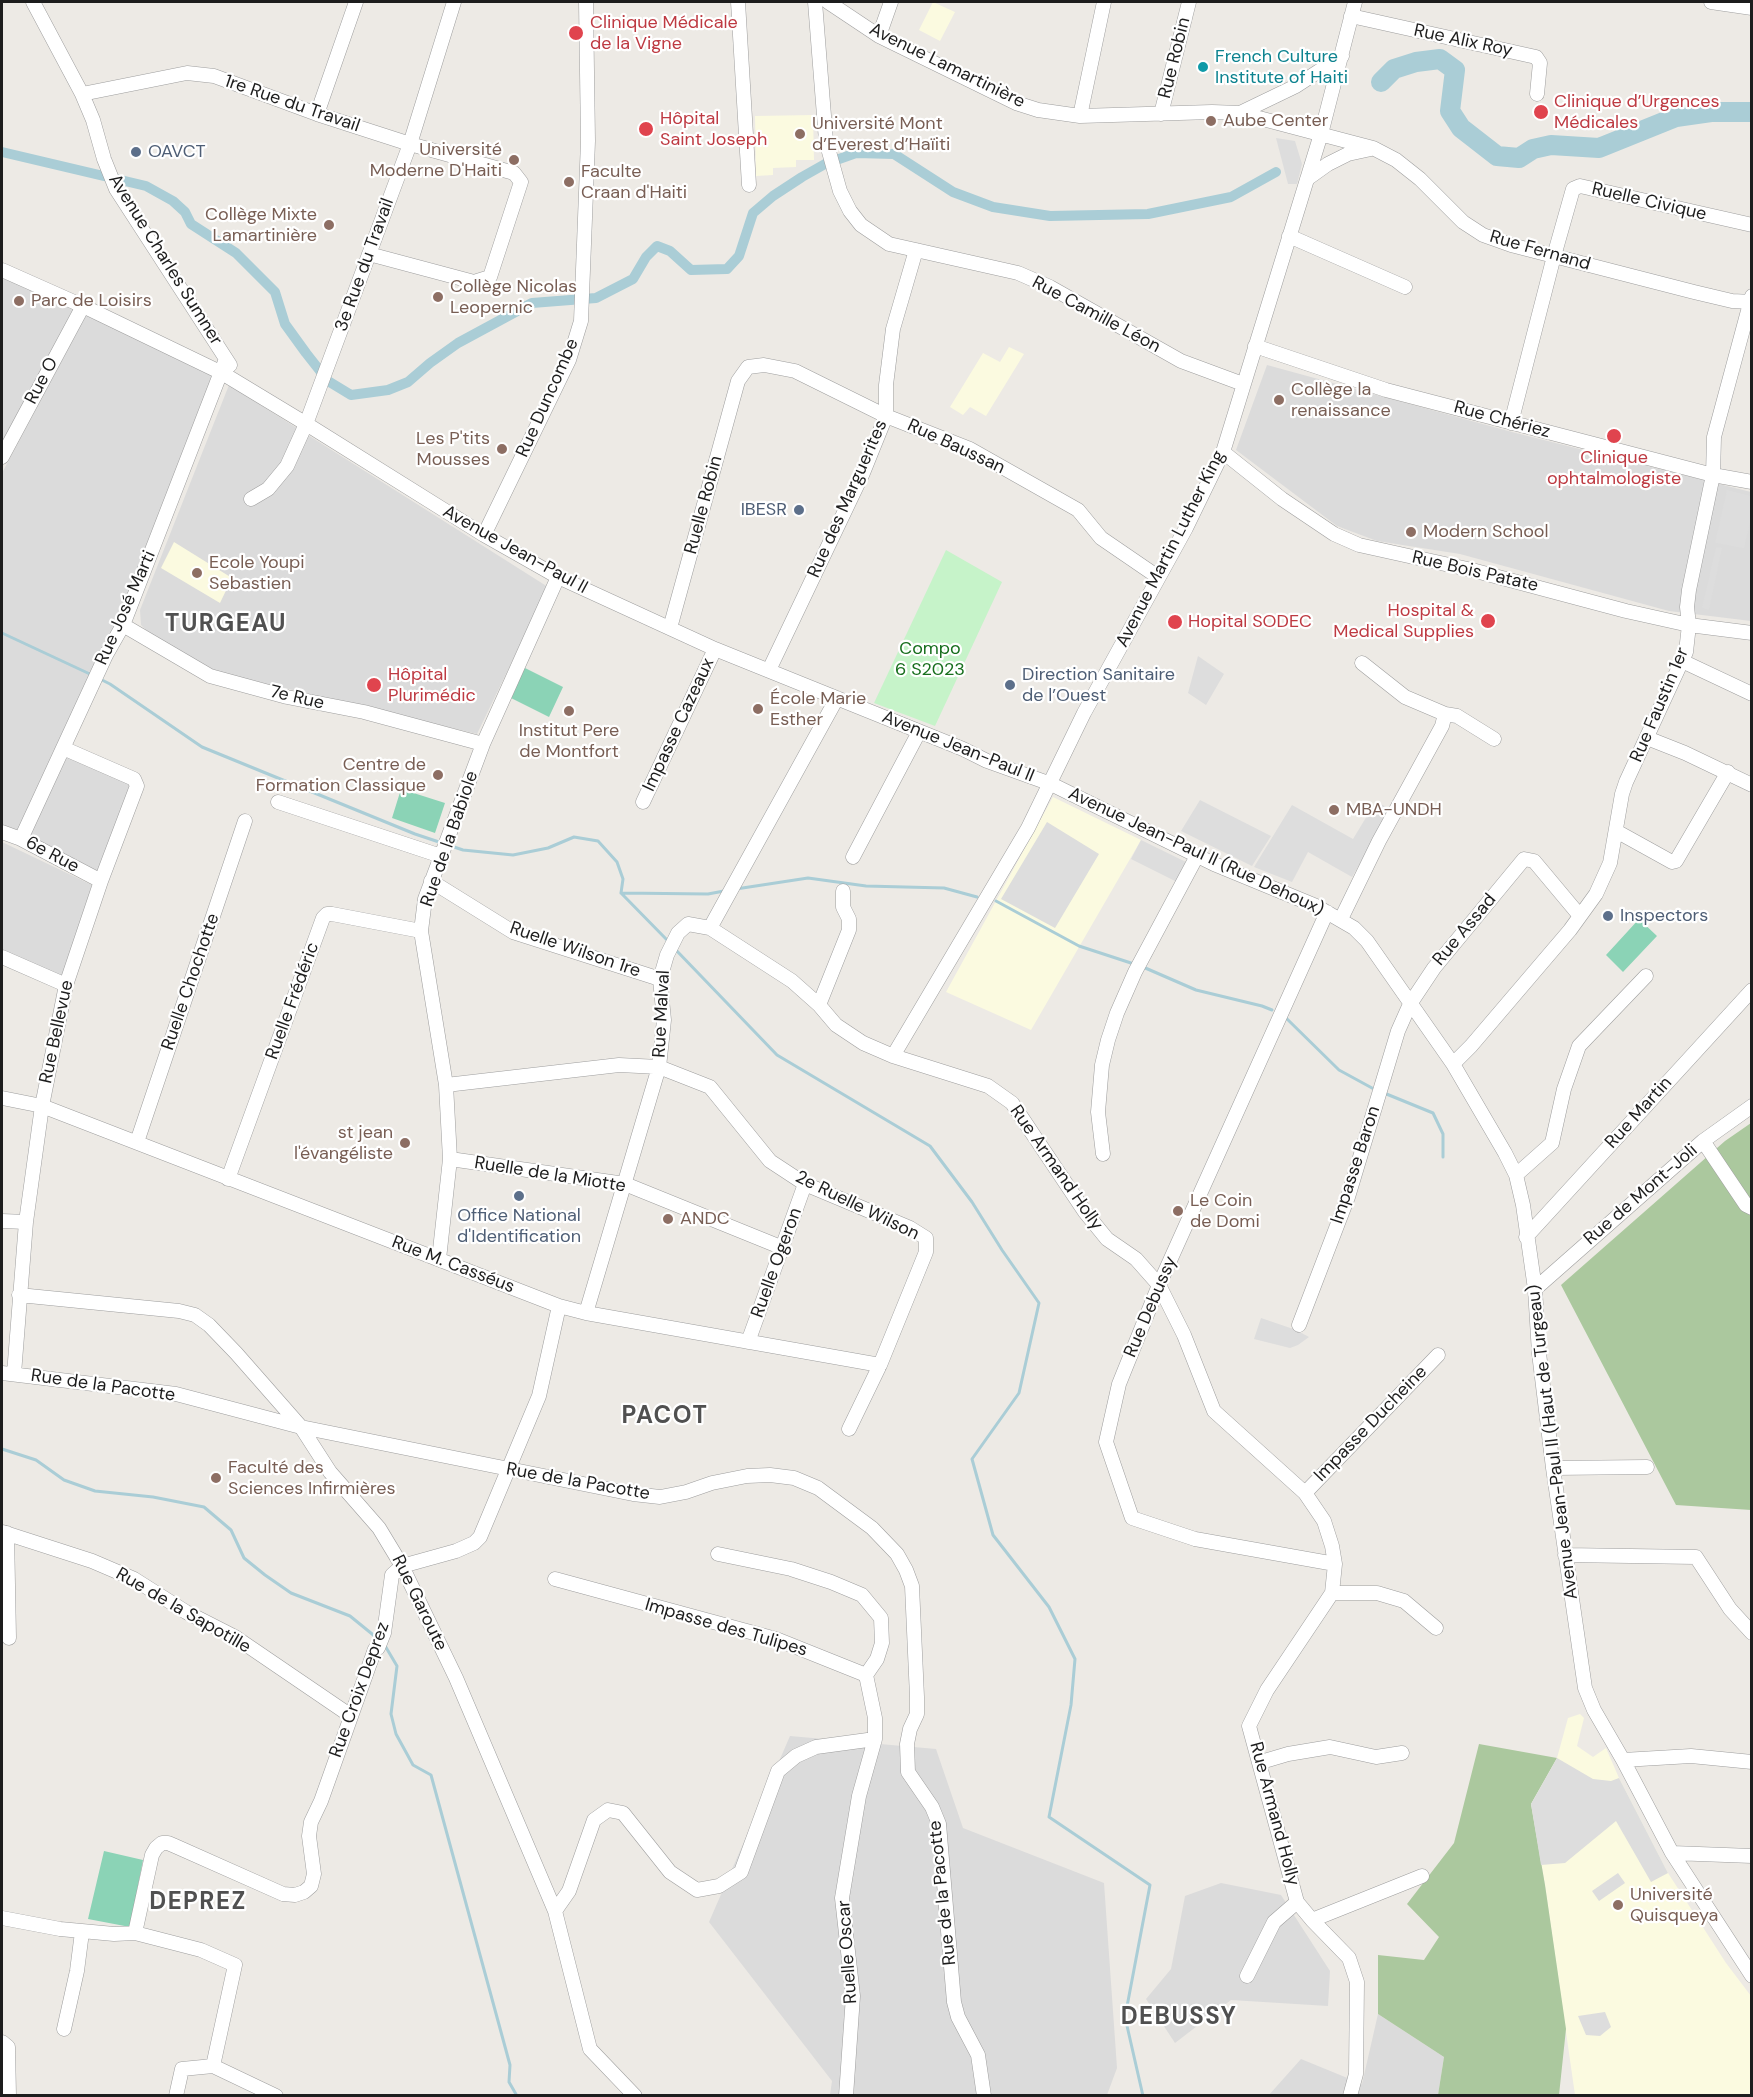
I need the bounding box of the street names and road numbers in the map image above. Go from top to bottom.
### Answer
street label: Rue Robin [1155,15,1195,101]
street label: Avenue Lamartinière [866,19,1028,113]
street label: Rue Alix Roy [1412,20,1514,62]
street label: 1re Rue du Travail [221,71,363,137]
street label: Avenue Charles Sumner [103,170,227,350]
street label: Ruelle Civique [1590,178,1708,226]
street label: 3e Rue du Travail [331,195,399,335]
street label: Rue Fernand [1487,226,1593,276]
street label: Rue Camille Léon [1028,272,1164,358]
street label: Rue Duncombe [512,335,584,461]
street label: Rue O [21,354,63,408]
street label: Rue Chériez [1451,397,1553,443]
street label: Rue Baussan [904,415,1008,479]
street label: Rue des Marguerites [803,417,893,581]
street label: Avenue Martin Luther King [1112,447,1230,651]
street label: Ruelle Robin [680,453,728,557]
street label: Avenue Jean-Paul II [439,501,591,599]
street label: Rue Bois Patate [1410,547,1540,597]
street label: Rue José Marti [91,548,161,668]
street label: Rue Faustin 1er [1626,644,1694,766]
street label: Impasse Cazeaux [639,655,719,795]
street label: 7e Rue [268,681,326,715]
street label: Avenue Jean-Paul II [879,707,1037,787]
street label: Rue de la Babiole [417,768,483,910]
street label: Avenue Jean-Paul II (Rue Dehoux) [1065,783,1327,921]
street label: 6e Rue [22,832,82,878]
street label: Rue Assad [1429,890,1501,970]
street label: Ruelle Chochotte [157,911,225,1053]
street label: Ruelle Wilson 1re [507,917,643,983]
street label: Ruelle Frédéric [262,939,324,1063]
street label: Rue Malval [649,970,675,1058]
street label: Rue Bellevue [36,978,78,1086]
street label: Rue Martin [1601,1073,1677,1153]
street label: Rue Armand Holly [1005,1101,1107,1235]
street label: Impasse Baron [1327,1103,1385,1227]
street label: Rue de Mont-Joli [1580,1140,1702,1250]
street label: Ruelle de la Miotte [473,1152,627,1198]
street label: 2e Ruelle Wilson [792,1167,922,1245]
street label: Ruelle Ogeron [747,1205,807,1321]
street label: Rue M. Casséus [389,1232,517,1298]
street label: Rue Debussy [1120,1253,1182,1361]
street label: Avenue Jean-Paul II (Haut de Turgeau) [1523,1283,1583,1601]
street label: Impasse Ducheine [1310,1362,1432,1486]
street label: Rue de la Pacotte [29,1365,177,1407]
street label: Rue de la Pacotte [505,1459,651,1505]
street label: Rue Garoute [387,1552,451,1654]
street label: Rue de la Sapotille [112,1564,254,1658]
street label: Impasse des Tulipes [642,1594,810,1662]
street label: Rue Croix Deprez [325,1619,395,1761]
street label: Rue Armand Holly [1244,1740,1304,1888]
street label: Rue de la Pacotte [925,1820,961,1966]
street label: Ruelle Oscar [834,1899,862,2005]

